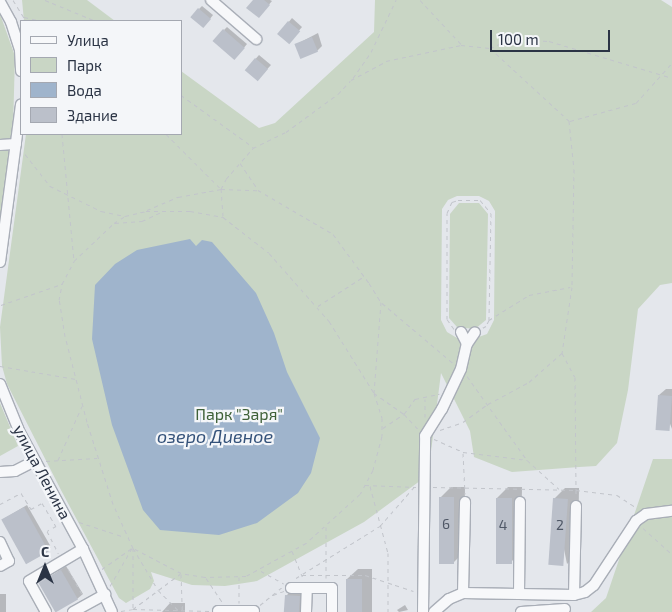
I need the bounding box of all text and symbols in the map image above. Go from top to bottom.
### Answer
legend [20,20,182,135]
scale bar [492,20,612,52]
text: 100 m [498,30,539,48]
text: Улица [67,31,109,49]
text: Парк [67,56,102,74]
text: Вода [67,81,102,99]
text: Здание [67,106,118,124]
park label: Парк "Заря" [195,404,283,424]
street label: улица Ленина [9,422,75,522]
water label: озеро Дивное [157,425,273,447]
house number: 6 [442,516,450,532]
house number: 4 [499,517,507,533]
house number: 2 [556,517,564,533]
north arrow [20,542,70,592]
text: С [41,543,49,560]

